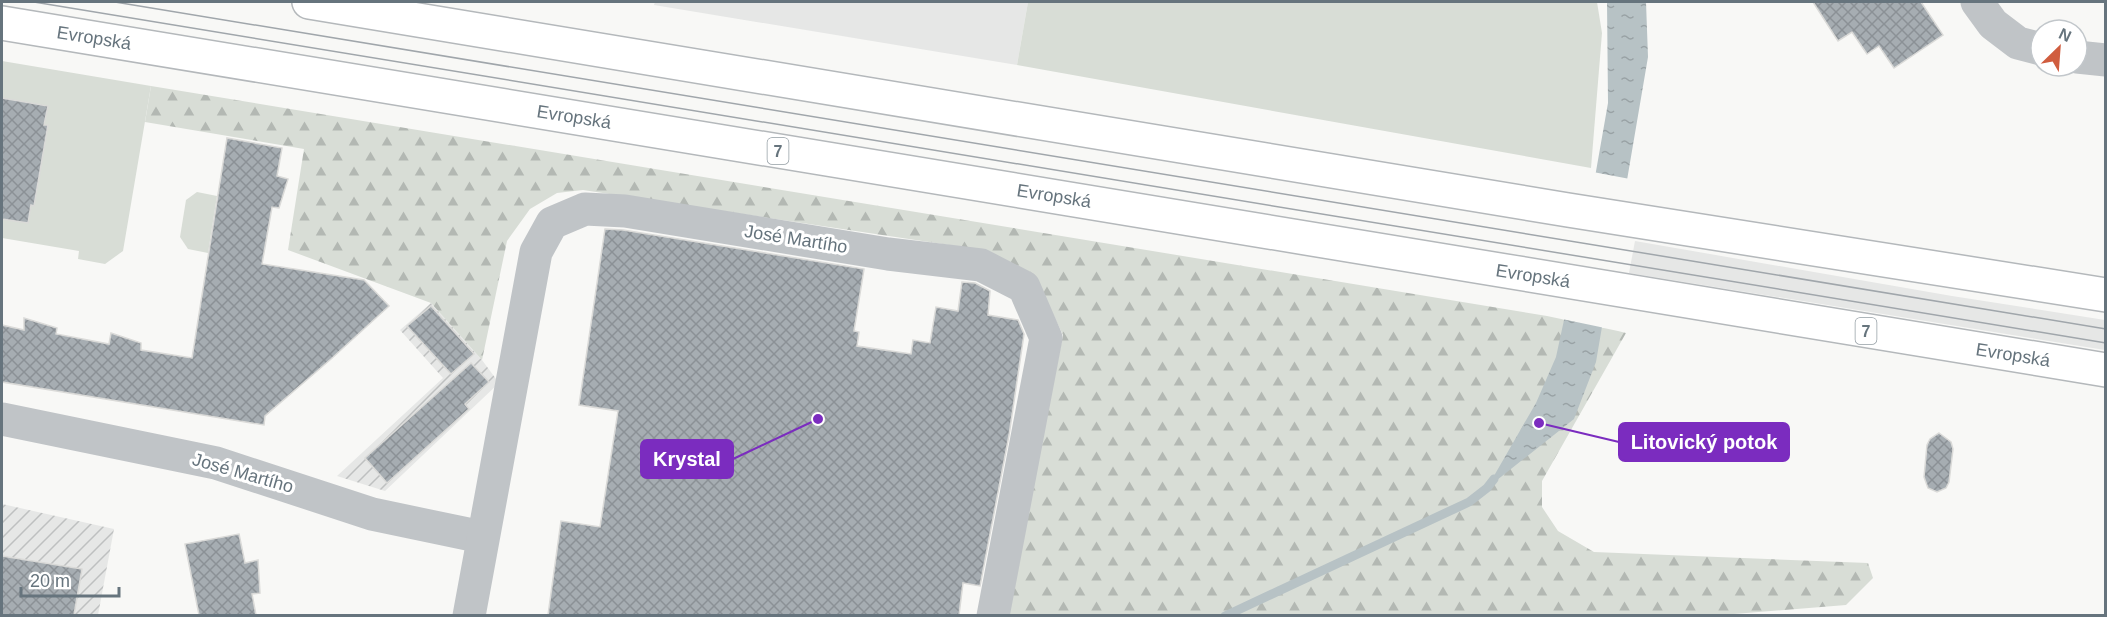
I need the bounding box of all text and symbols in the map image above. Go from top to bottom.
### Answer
north arrow [2029,18,2089,78]
street label: Evropská [55,22,134,54]
text: N [2056,25,2074,45]
street label: Evropská [535,101,614,133]
road number: 7 [768,138,788,164]
street label: Evropská [1015,180,1094,212]
street label: José Martího [743,221,849,257]
street label: Evropská [1494,260,1573,292]
road number: 7 [1856,318,1876,344]
street label: Evropská [1974,339,2053,371]
callout: Litovický potok [1619,423,1789,461]
text: Litovický potok [1631,431,1778,453]
callout: Krystal [641,440,733,478]
text: Krystal [653,448,721,470]
street label: José Martího [190,449,296,497]
scale bar [21,560,118,598]
text: 20 m [30,571,70,591]

